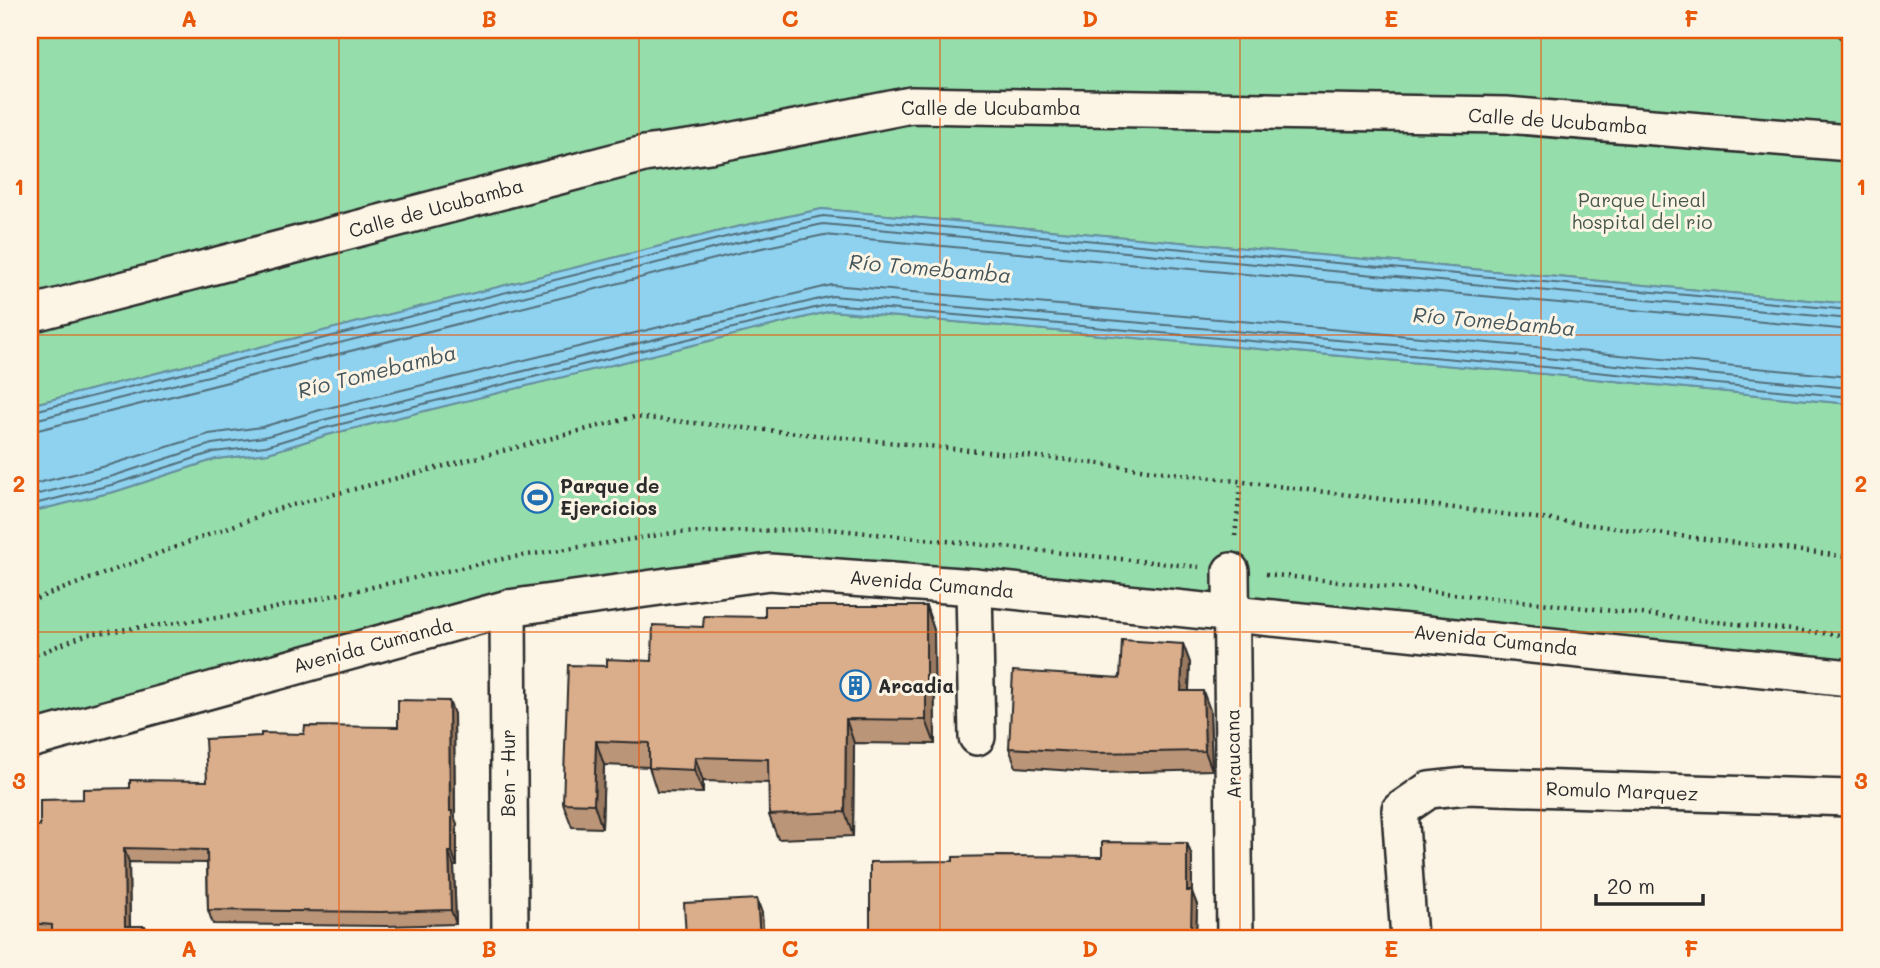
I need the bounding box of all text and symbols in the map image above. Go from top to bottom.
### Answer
text: A [181,3,197,33]
text: B [481,3,497,33]
text: C [781,3,799,33]
text: D [1082,3,1098,33]
text: E [1384,3,1398,33]
text: F [1684,3,1698,33]
street label: Calle de Ucubamba [901,95,1081,120]
street label: Calle de Ucubamba [1467,102,1649,139]
text: 1 [14,171,24,201]
text: 1 [1856,171,1866,201]
street label: Calle de Ucubamba [346,172,526,243]
park label: Parque Lineal hospital del rio [1571,187,1713,234]
water label: Río Tomebamba [848,247,1012,288]
water label: Río Tomebamba [1412,300,1576,341]
water label: Río Tomebamba [294,338,459,403]
text: 2 [13,468,25,498]
text: 2 [1855,468,1867,498]
place label: Parque de Ejercicios [560,473,659,520]
sports icon: Parque de Ejercicios [520,480,554,514]
street label: Avenida Cumanda [849,564,1015,603]
street label: Avenida Cumanda [290,611,456,678]
street label: Avenida Cumanda [1413,618,1579,661]
building icon: Arcadia [838,669,872,703]
place label: Arcadia [878,673,954,698]
street label: Araucana [1219,709,1246,799]
street label: Ben - Hur [495,729,520,817]
text: 3 [12,765,26,795]
text: 3 [1854,765,1868,795]
street label: Romulo Marquez [1545,775,1699,806]
scale bar [1596,863,1703,907]
text: 20 m [1607,872,1655,899]
text: A [181,933,197,963]
text: B [481,933,497,963]
text: C [781,933,799,963]
text: D [1082,933,1098,963]
text: E [1384,933,1398,963]
text: F [1684,933,1698,963]

